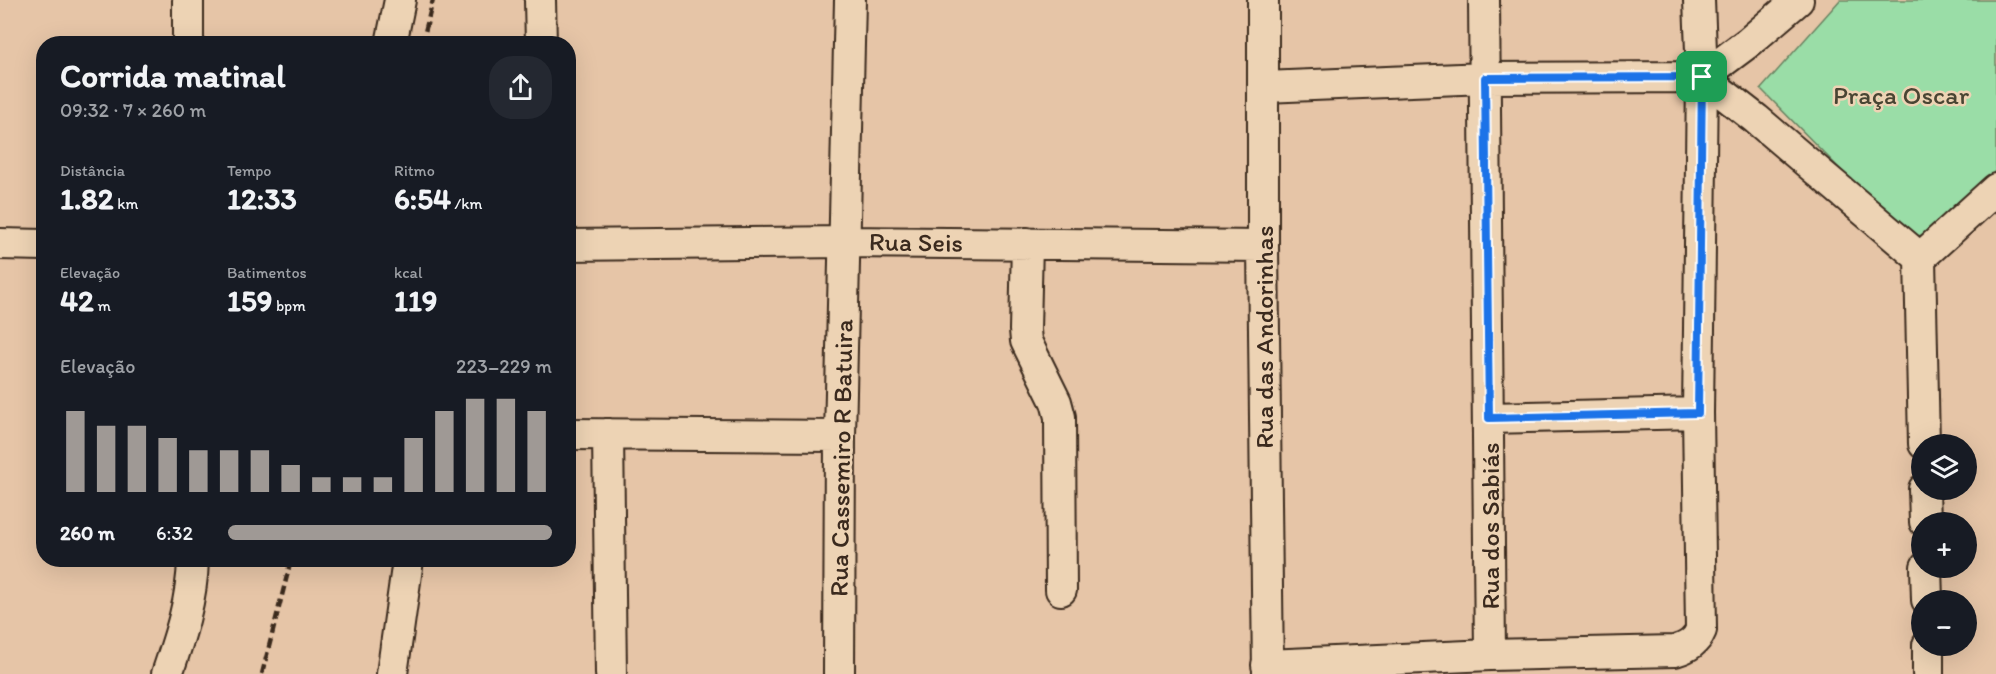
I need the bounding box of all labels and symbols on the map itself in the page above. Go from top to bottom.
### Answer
pin [1676,51,1727,102]
park label: Praça Oscar [1833,79,1970,111]
street label: Rua Seis [869,225,963,259]
street label: Rua das Andorinhas [1248,225,1280,449]
street label: Rua Cassemiro R Batuira [823,318,859,597]
street label: Rua dos Sabiás [1474,442,1506,610]

